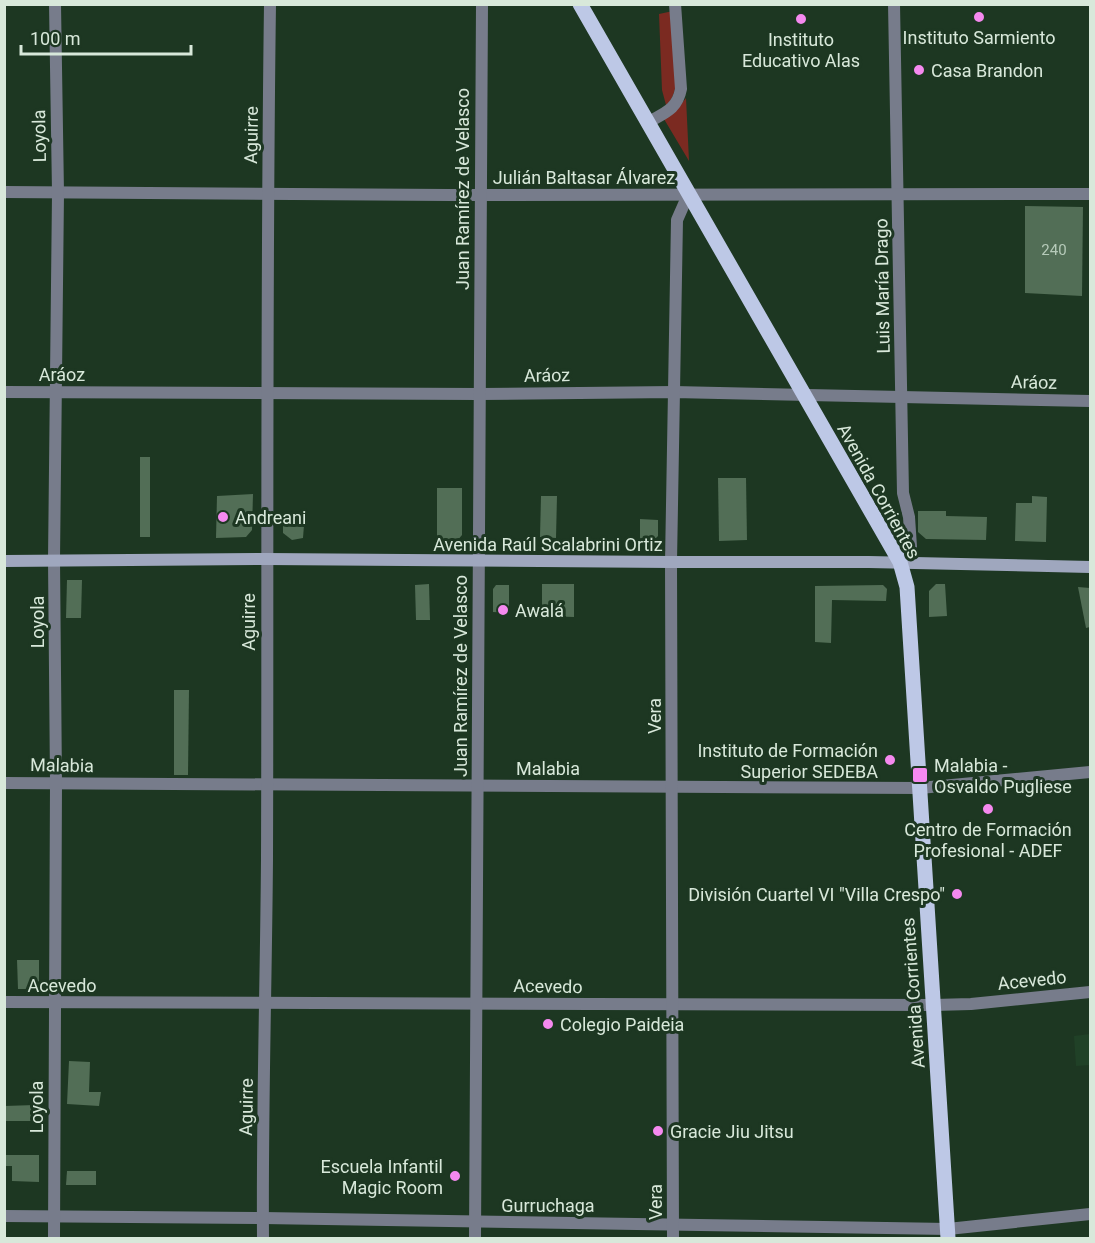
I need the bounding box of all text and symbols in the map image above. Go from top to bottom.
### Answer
marker: Instituto Sarmiento [972,10,986,24]
marker: Instituto Educativo Alas [794,12,808,26]
scale bar [21,18,190,56]
place label: Instituto Sarmiento [903,27,1055,48]
text: 100 m [30,28,81,49]
place label: Instituto Educativo Alas [742,29,860,71]
place label: Casa Brandon [931,60,1043,81]
marker: Casa Brandon [912,63,926,77]
street label: Juan Ramírez de Velasco [452,88,473,290]
street label: Aguirre [240,106,262,164]
street label: Loyola [28,109,50,163]
street label: Julián Baltasar Álvarez [493,167,675,188]
street label: Luis María Drago [870,218,894,354]
house number: 240 [1041,241,1067,259]
street label: Aráoz [39,364,85,385]
street label: Aráoz [524,364,570,386]
street label: Aráoz [1011,371,1057,393]
street label: Avenida Corrientes [833,420,925,562]
place label: Andreani [235,507,306,528]
marker: Andreani [216,510,230,524]
street label: Avenida Raúl Scalabrini Ortiz [433,534,663,555]
street label: Juan Ramírez de Velasco [450,575,471,777]
street label: Aguirre [238,593,259,651]
street label: Loyola [27,596,48,648]
place label: Awalá [515,600,564,621]
marker: Awalá [496,603,510,617]
street label: Vera [644,698,665,734]
place label: Instituto de Formación Superior SEDEBA [697,740,878,782]
marker: Instituto de Formación Superior SEDEBA [883,753,897,767]
street label: Malabia [30,754,94,776]
place label: Malabia - Osvaldo Pugliese [934,755,1072,797]
street label: Malabia [516,758,580,779]
marker: Malabia - Osvaldo Pugliese [911,766,929,784]
marker: Centro de Formación Profesional - ADEF [981,802,995,816]
place label: Centro de Formación Profesional - ADEF [904,819,1072,861]
place label: División Cuartel VI "Villa Crespo" [688,884,945,905]
marker: División Cuartel VI "Villa Crespo" [950,887,964,901]
street label: Avenida Corrientes [897,917,929,1069]
street label: Acevedo [997,966,1067,994]
street label: Acevedo [27,975,97,996]
street label: Acevedo [513,975,583,997]
place label: Colegio Paideia [560,1014,684,1035]
marker: Colegio Paideia [541,1017,555,1031]
street label: Aguirre [235,1078,257,1136]
street label: Loyola [26,1081,47,1133]
place label: Gracie Jiu Jitsu [670,1121,794,1142]
marker: Gracie Jiu Jitsu [651,1124,665,1138]
place label: Escuela Infantil Magic Room [320,1156,443,1198]
marker: Escuela Infantil Magic Room [448,1169,462,1183]
street label: Vera [645,1184,666,1220]
street label: Gurruchaga [501,1195,595,1216]

